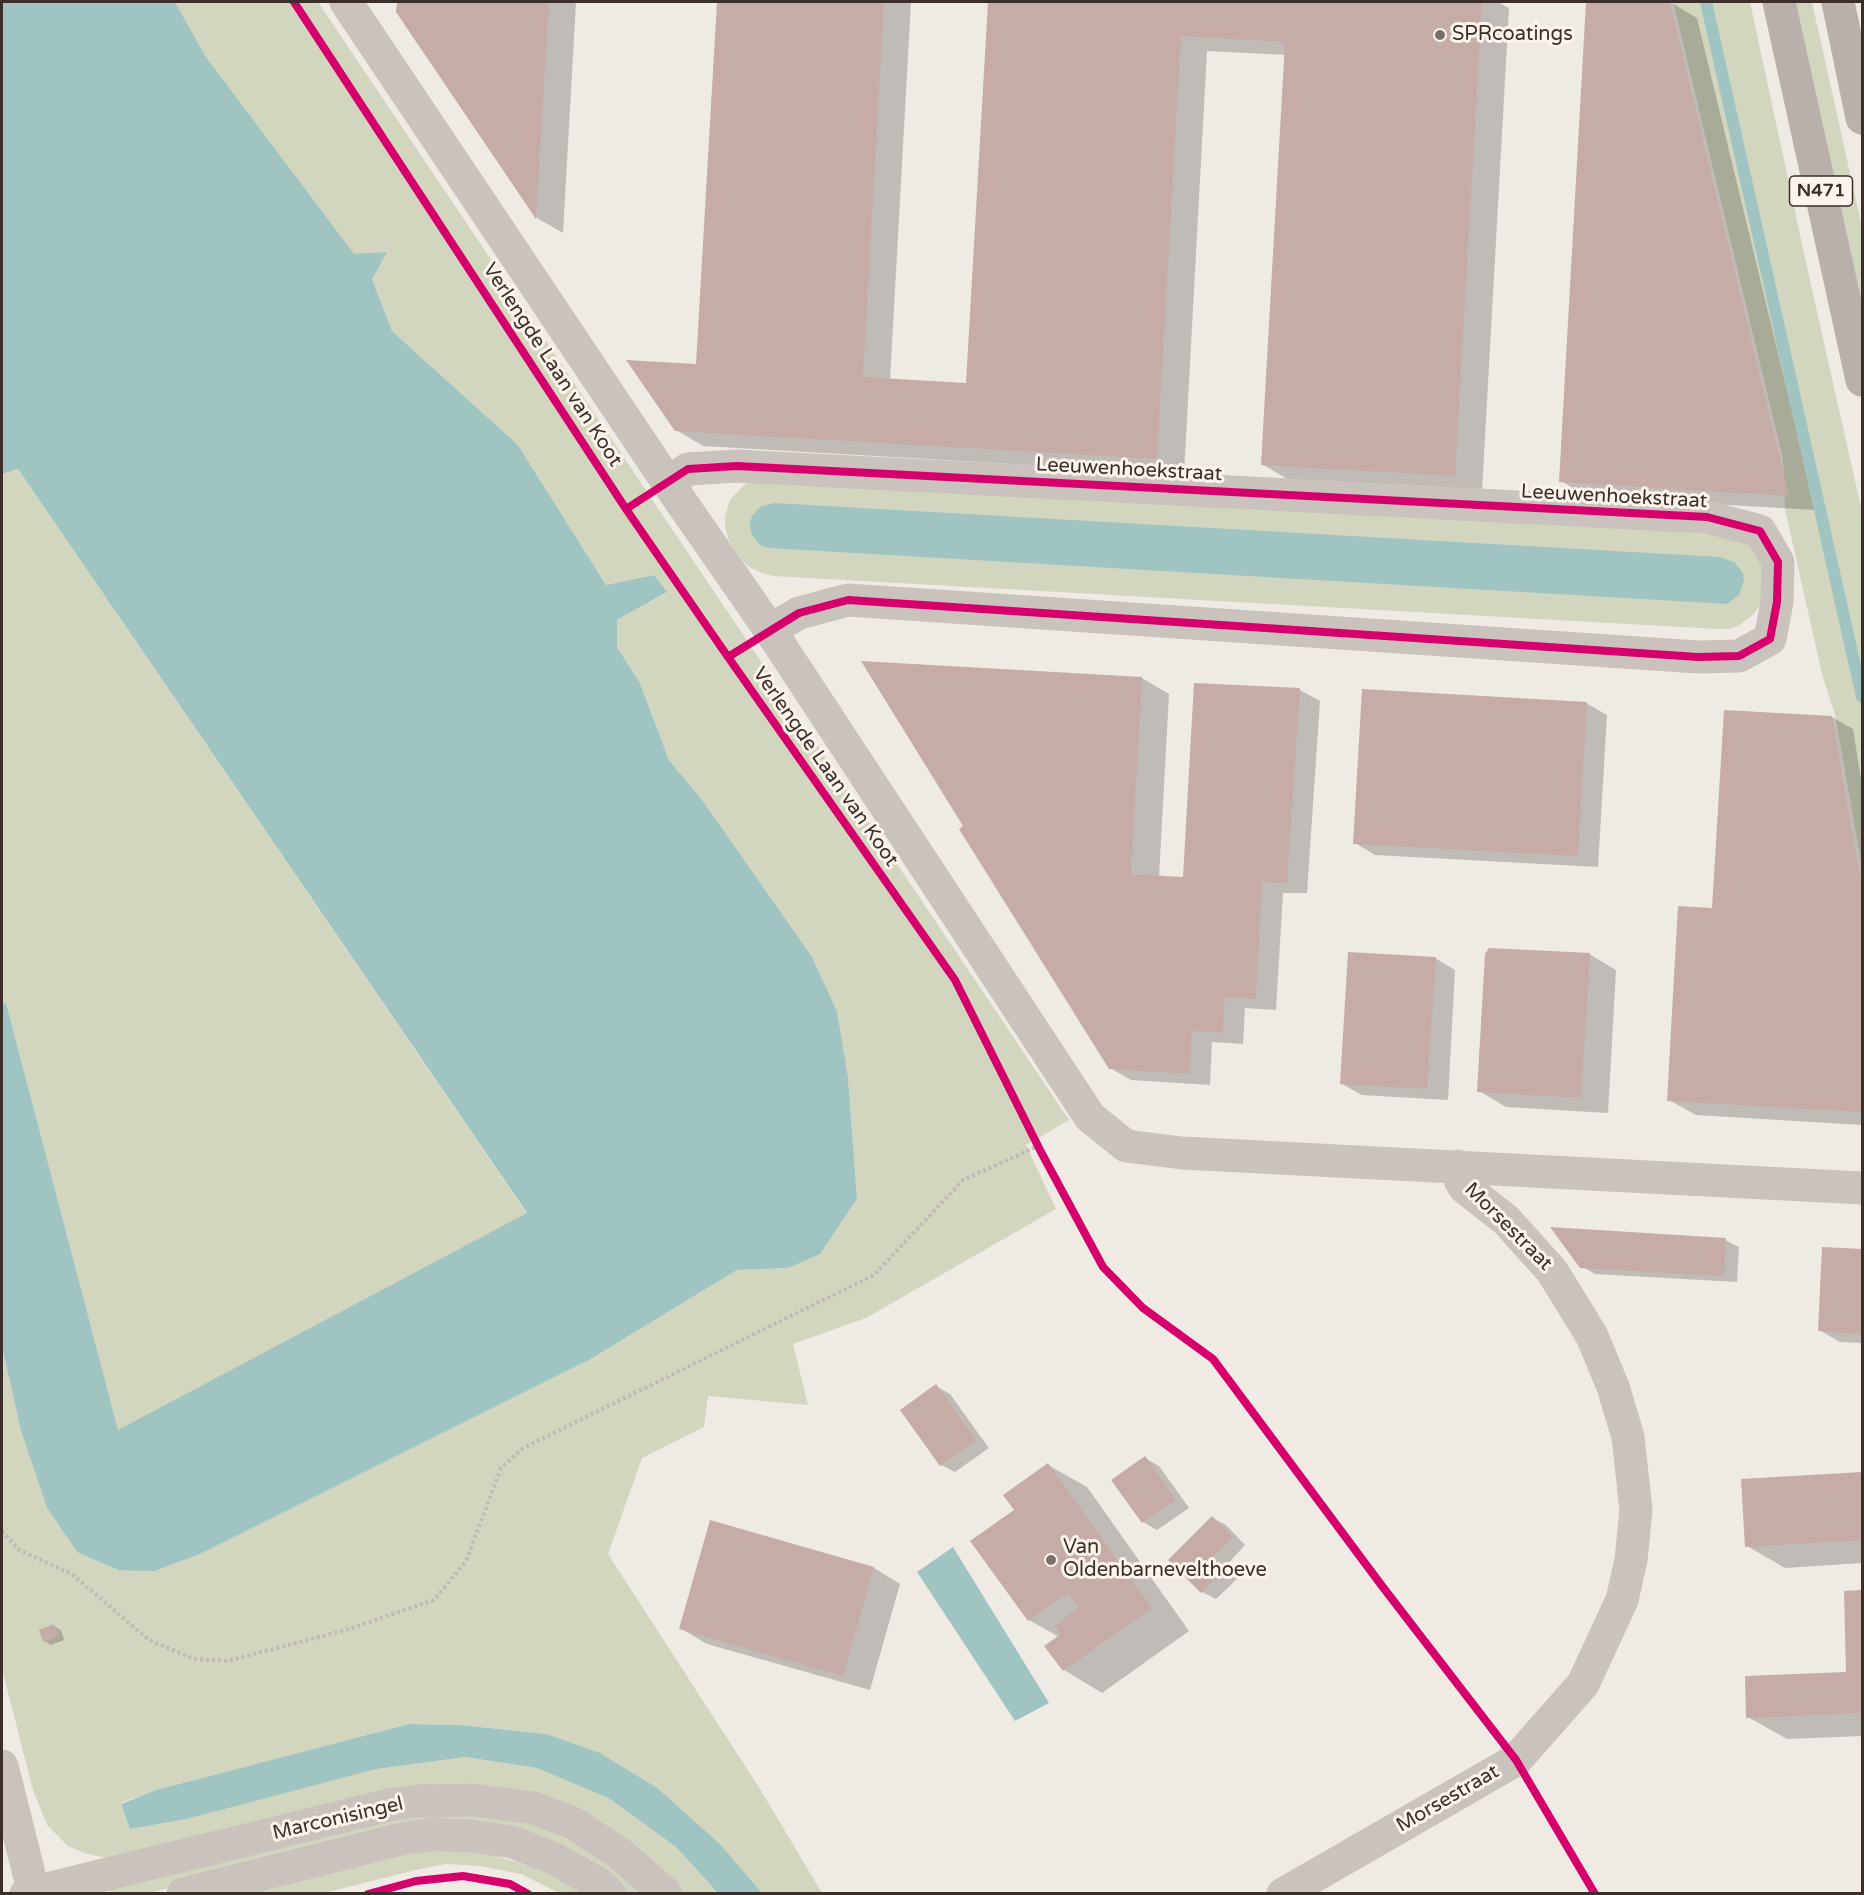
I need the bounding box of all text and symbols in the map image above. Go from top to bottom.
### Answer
place label: SPRcoatings [1452,23,1573,47]
marker: SPRcoatings [1433,28,1447,42]
road number: N471 [1790,176,1852,206]
street label: Verlengde Laan van Koot [477,259,627,471]
street label: Leeuwenhoekstraat [1035,453,1223,487]
street label: Leeuwenhoekstraat [1520,480,1708,514]
street label: Verlengde Laan van Koot [747,663,903,871]
street label: Morsestraat [1459,1178,1557,1276]
place label: Van Oldenbarnevelthoeve [1063,1536,1267,1583]
marker: Van Oldenbarnevelthoeve [1044,1553,1058,1567]
street label: Morsestraat [1392,1760,1504,1838]
street label: Marconisingel [270,1792,406,1846]

